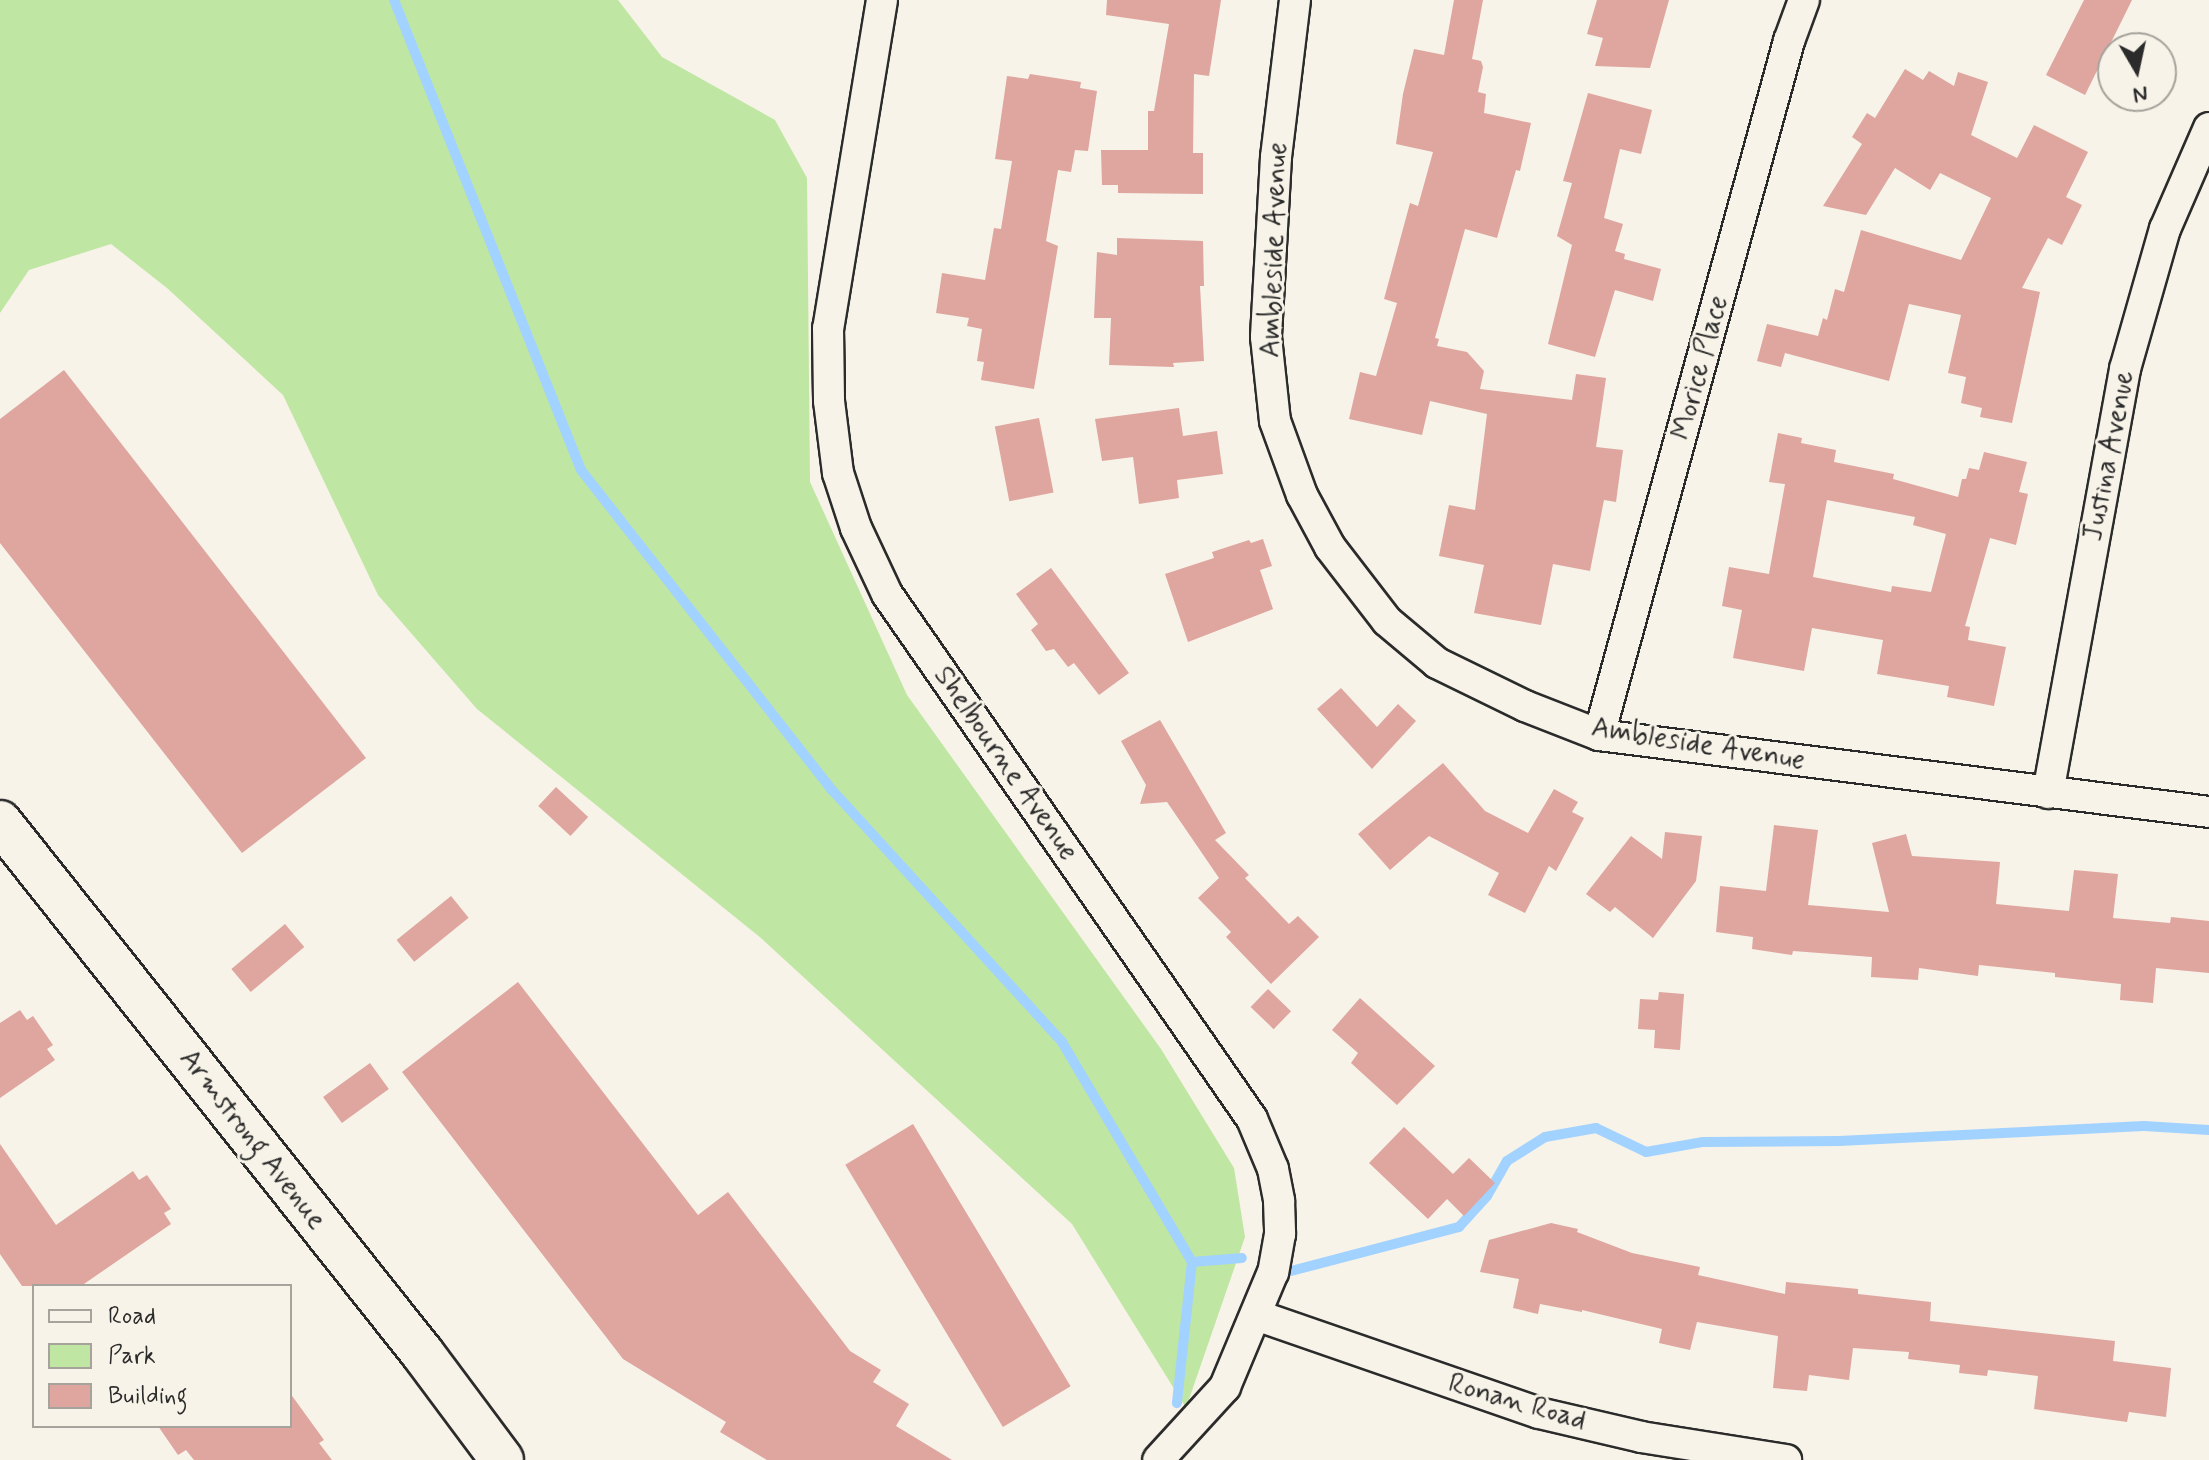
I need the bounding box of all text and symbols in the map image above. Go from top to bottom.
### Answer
north arrow [2097,32,2177,112]
text: N [2131,79,2150,109]
street label: Ambleside Avenue [1254,140,1296,360]
street label: Morice Place [1666,292,1736,444]
street label: Justina Avenue [2077,366,2143,546]
street label: Shelbourne Avenue [924,659,1086,869]
street label: Ambleside Avenue [1587,711,1809,779]
street label: Armstrong Avenue [171,1043,333,1237]
legend [32,1284,292,1428]
text: Road [108,1301,156,1332]
text: Park [108,1341,156,1372]
street label: Ronan Road [1444,1367,1590,1439]
text: Building [108,1381,188,1412]

